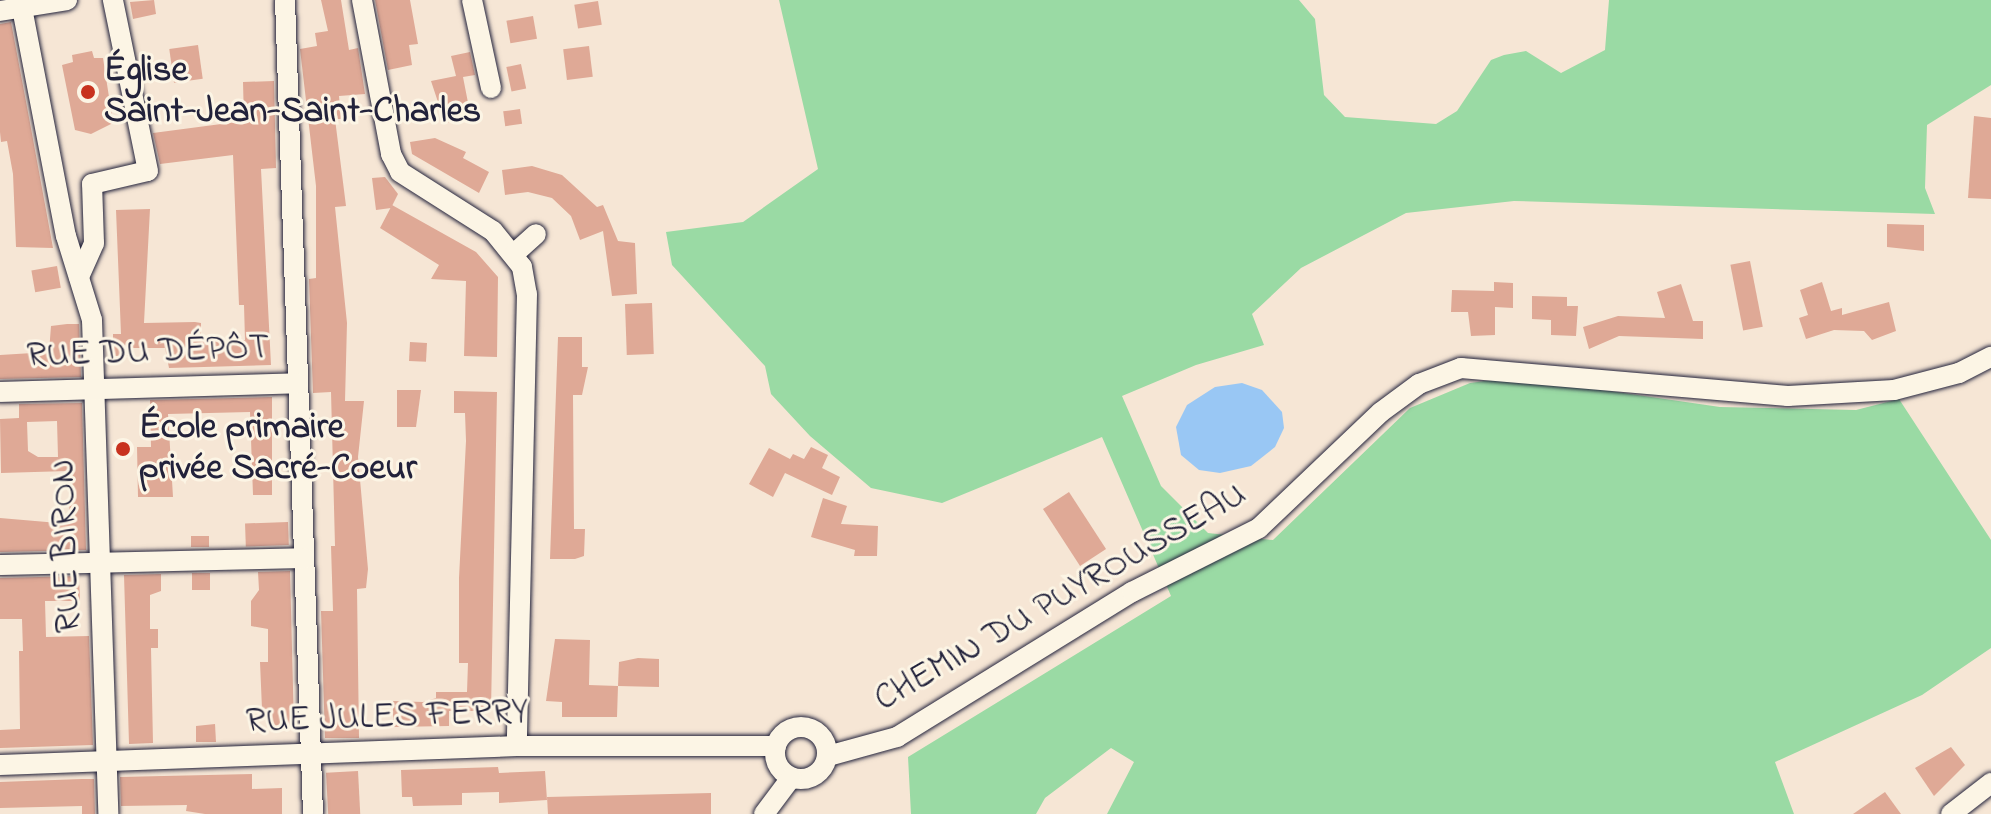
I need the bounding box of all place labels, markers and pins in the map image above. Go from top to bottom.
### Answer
place label: Église Saint-Jean-Saint-Charles [104,49,481,134]
marker: Église Saint-Jean-Saint-Charles [79,83,97,101]
place label: École primaire privée Sacré-Coeur [139,406,417,491]
marker: École primaire privée Sacré-Coeur [114,440,132,458]

